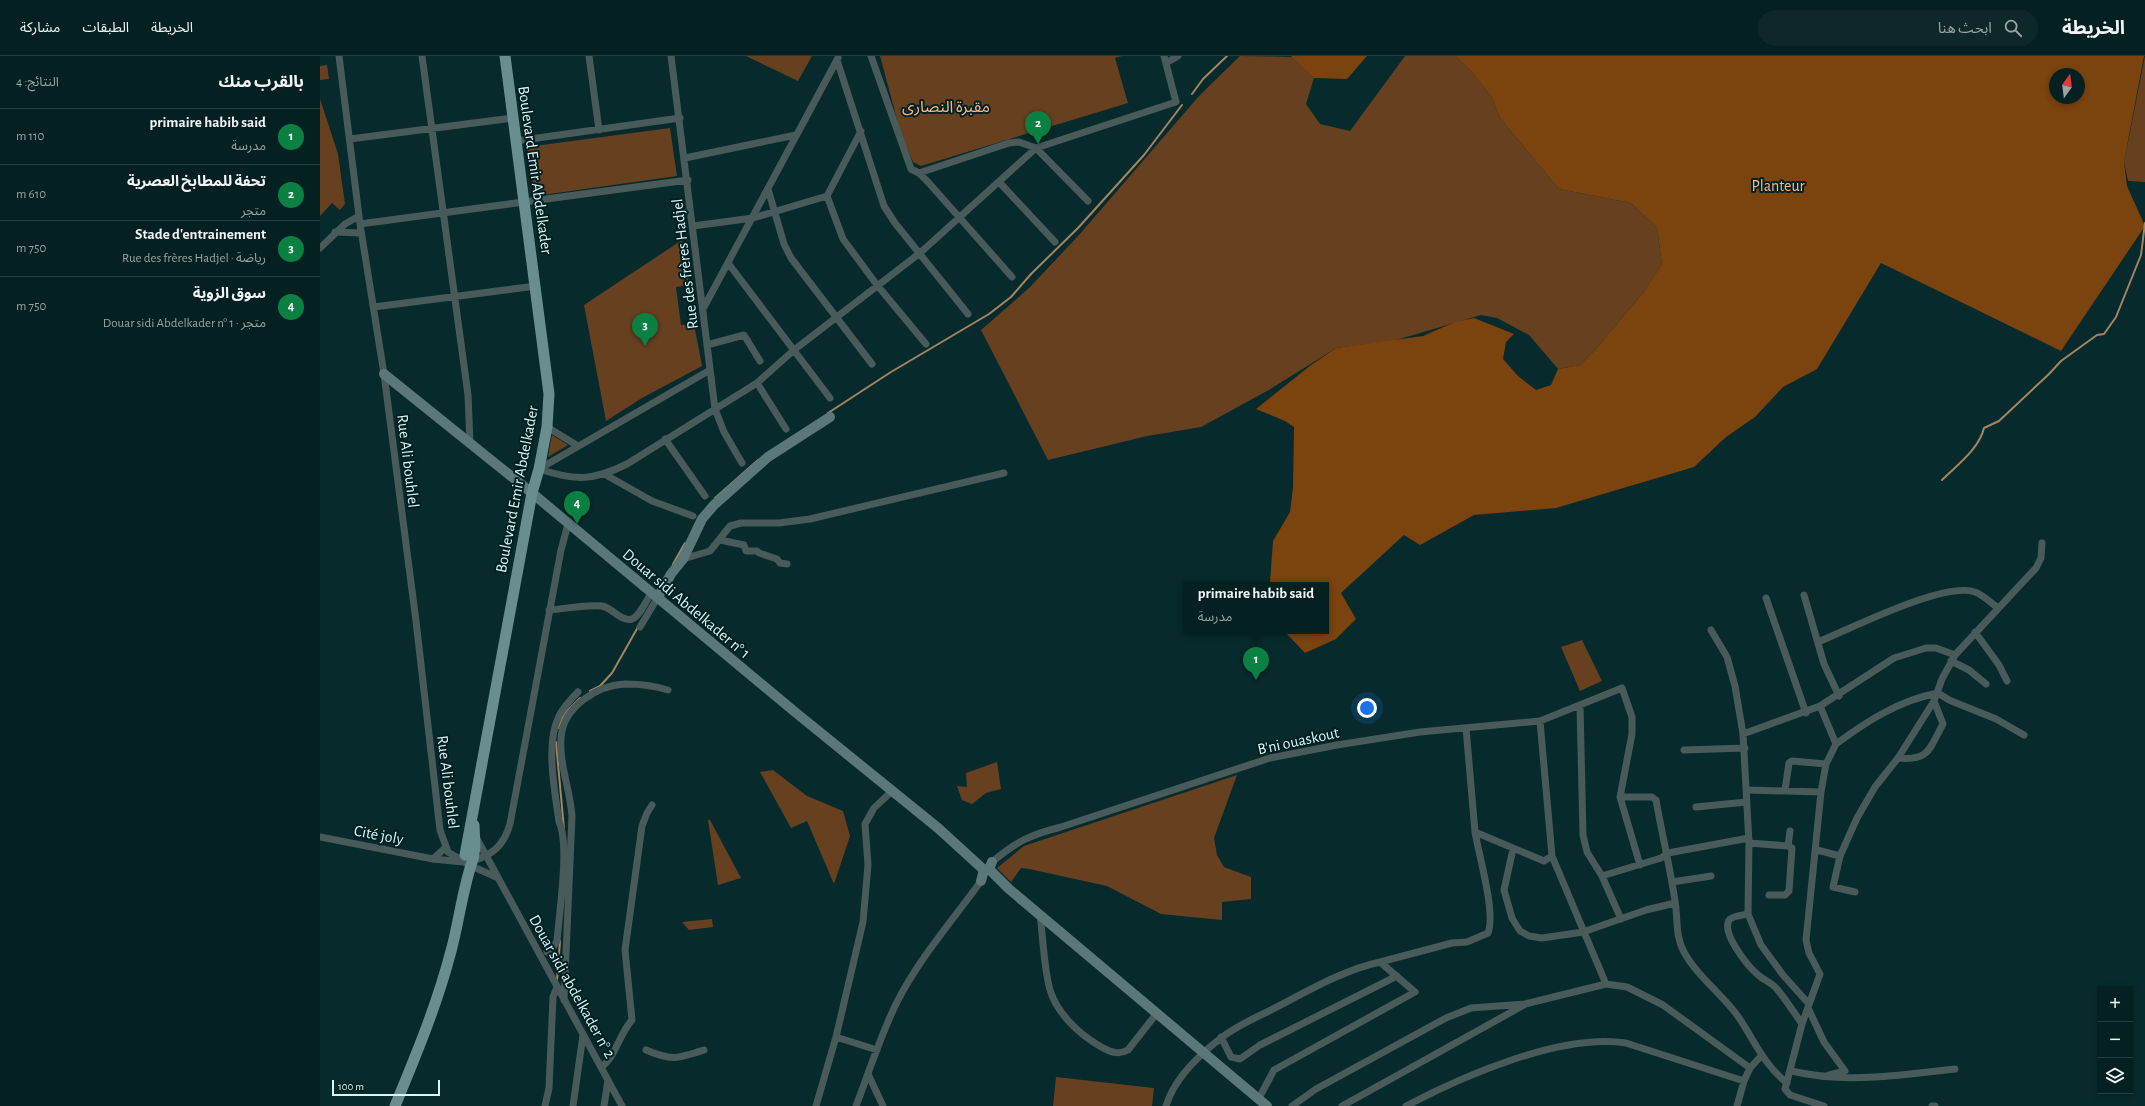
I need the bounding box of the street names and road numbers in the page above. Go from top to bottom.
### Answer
street label: Boulevard Emir Abdelkader [515,85,555,256]
street label: Rue des frères Hadjel [669,198,702,330]
street label: Boulevard Emir Abdelkader [493,403,541,574]
street label: Rue Ali bouhlel [394,413,422,509]
street label: Douar sidi Abdelkader n° 1 [620,546,753,662]
street label: B'ni ouaskout [1256,725,1340,757]
street label: Rue Ali bouhlel [434,734,462,830]
street label: Cité joly [353,822,405,849]
street label: Douar sidi abdelkader n° 2 [526,912,618,1061]

